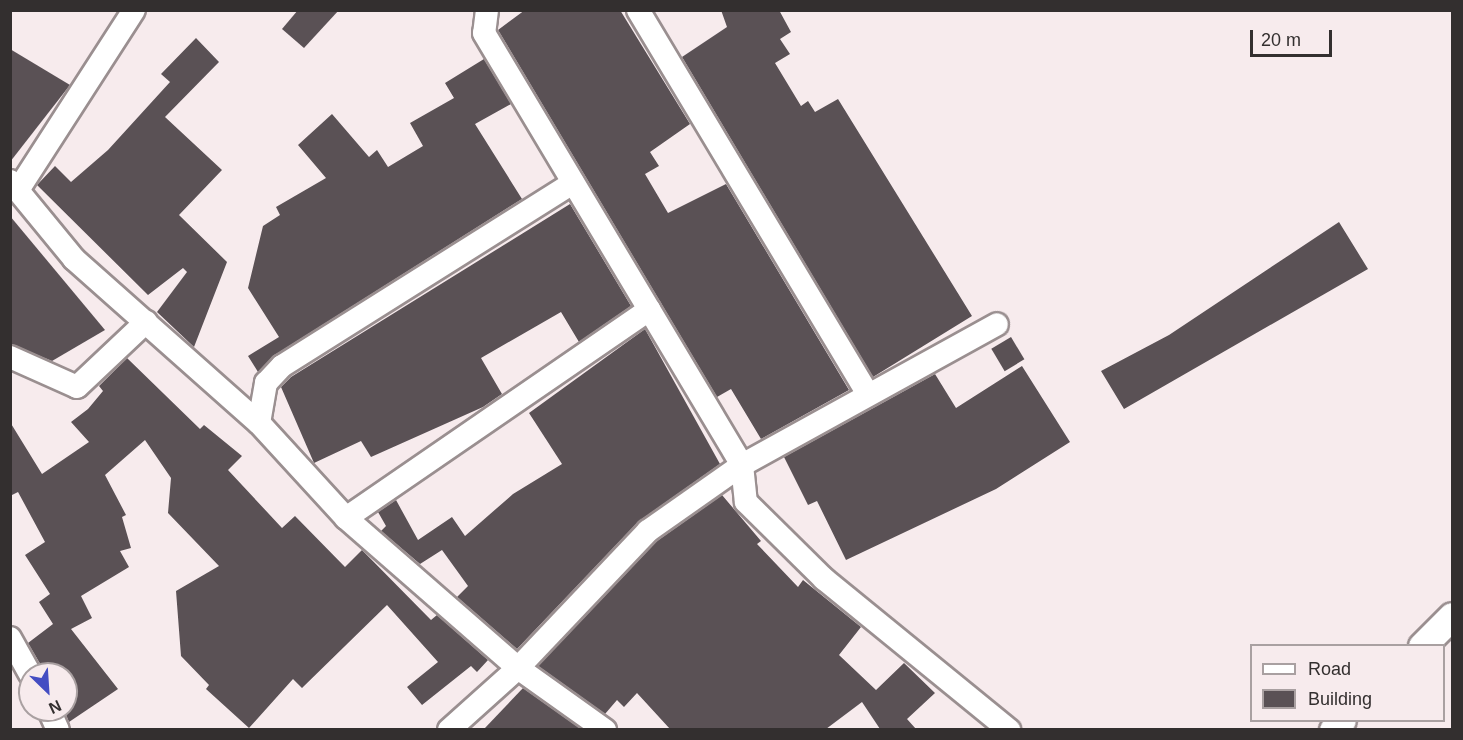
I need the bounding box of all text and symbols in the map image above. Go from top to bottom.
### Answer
scale bar [1253,18,1336,56]
text: 20 m [1261,30,1301,50]
legend [1250,644,1445,722]
text: Road [1308,659,1351,679]
north arrow [18,662,78,722]
text: Building [1308,689,1372,709]
text: N [46,697,64,717]

